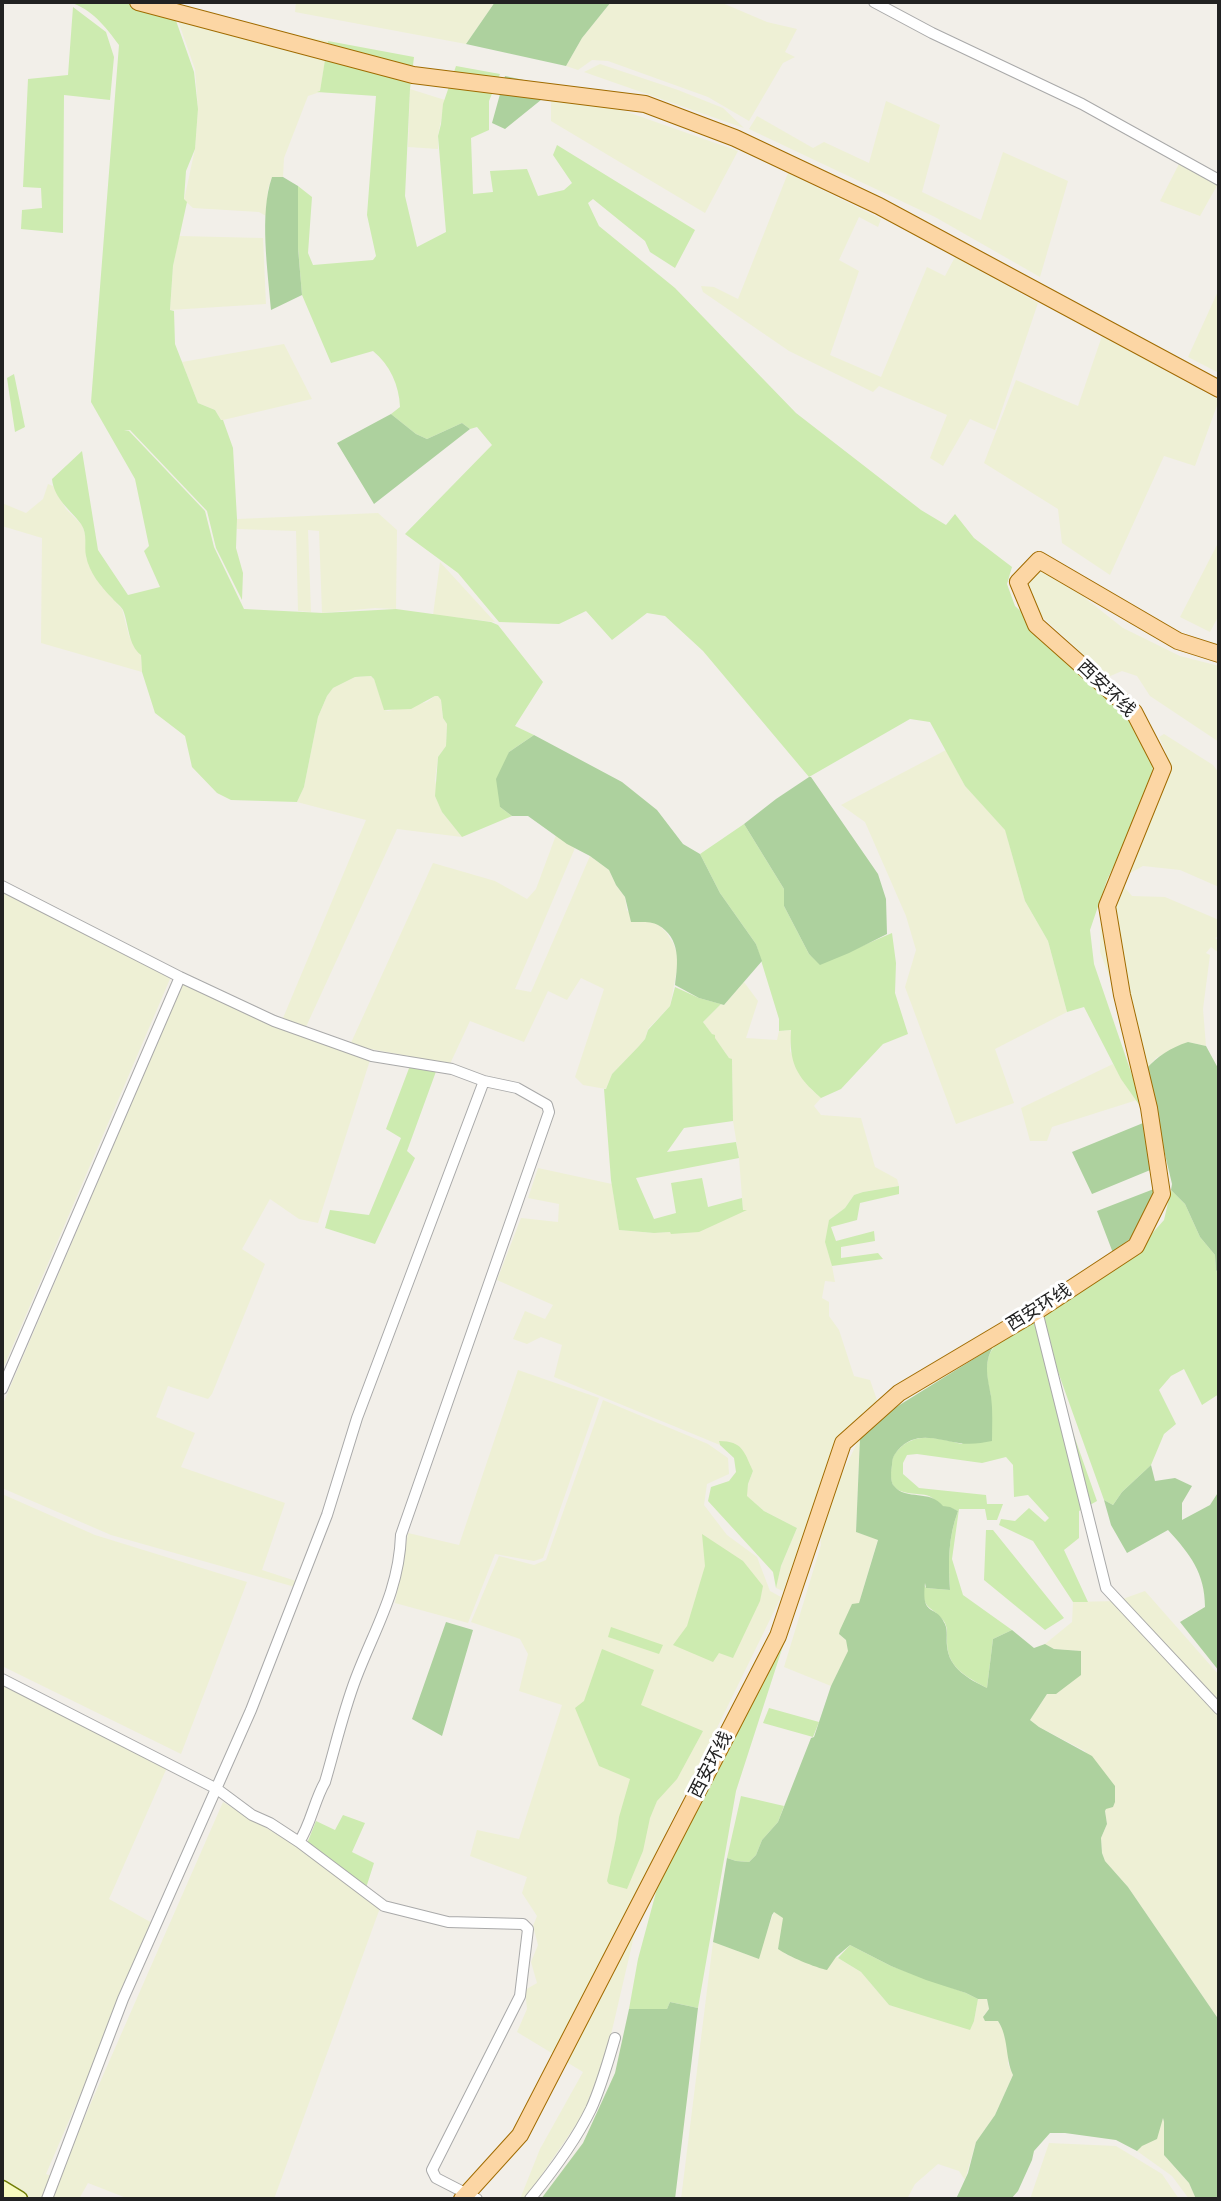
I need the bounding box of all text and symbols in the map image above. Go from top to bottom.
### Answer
street label: 西安环线 [1073,656,1139,722]
street label: 西安环线 [1003,1280,1075,1336]
street label: 西安环线 [685,1728,737,1802]

